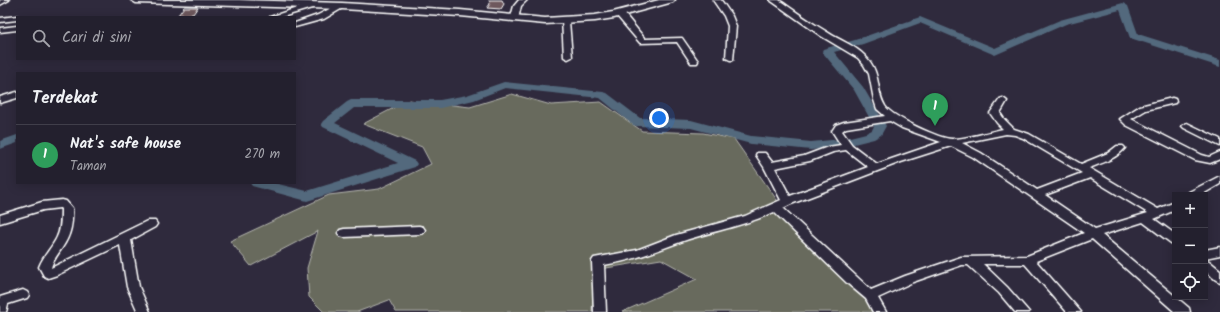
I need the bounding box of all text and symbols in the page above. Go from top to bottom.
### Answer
search box [16,16,296,60]
text: Cari di sini [62,26,131,50]
icon: search [30,27,52,49]
text: Terdekat [32,85,98,112]
pin: 1 [922,93,948,126]
your location [649,108,669,128]
text: Nat's safe house [70,132,181,156]
text: 1 [43,144,47,165]
text: 270 m [244,144,280,165]
text: Taman [70,156,106,177]
map controls [1172,192,1208,300]
button: + [1172,192,1208,228]
button: − [1172,228,1208,264]
button: locate [1172,264,1208,300]

